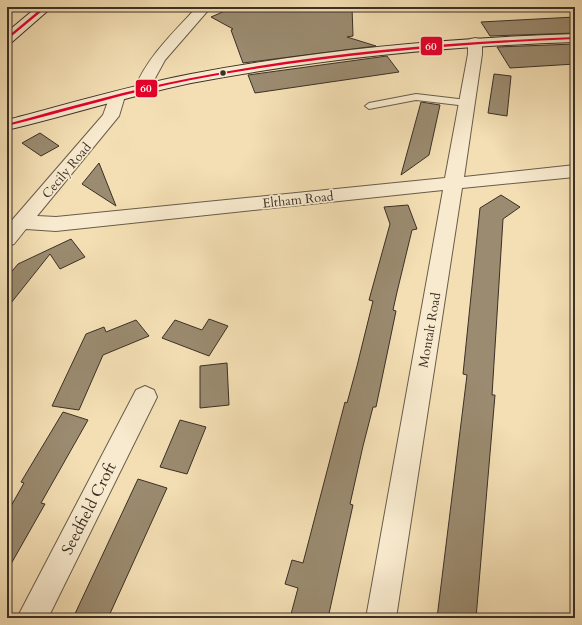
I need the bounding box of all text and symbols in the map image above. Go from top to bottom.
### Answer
line badge: 60 [420,36,443,56]
text: 60 [425,39,437,54]
unlabelled marker [218,68,228,78]
line badge: 60 [135,79,158,98]
text: 60 [140,81,152,96]
street label: Cecily Road [38,139,95,202]
street label: Eltham Road [262,187,335,213]
street label: Montalt Road [415,291,445,369]
street label: Seedfield Croft [56,459,122,558]

